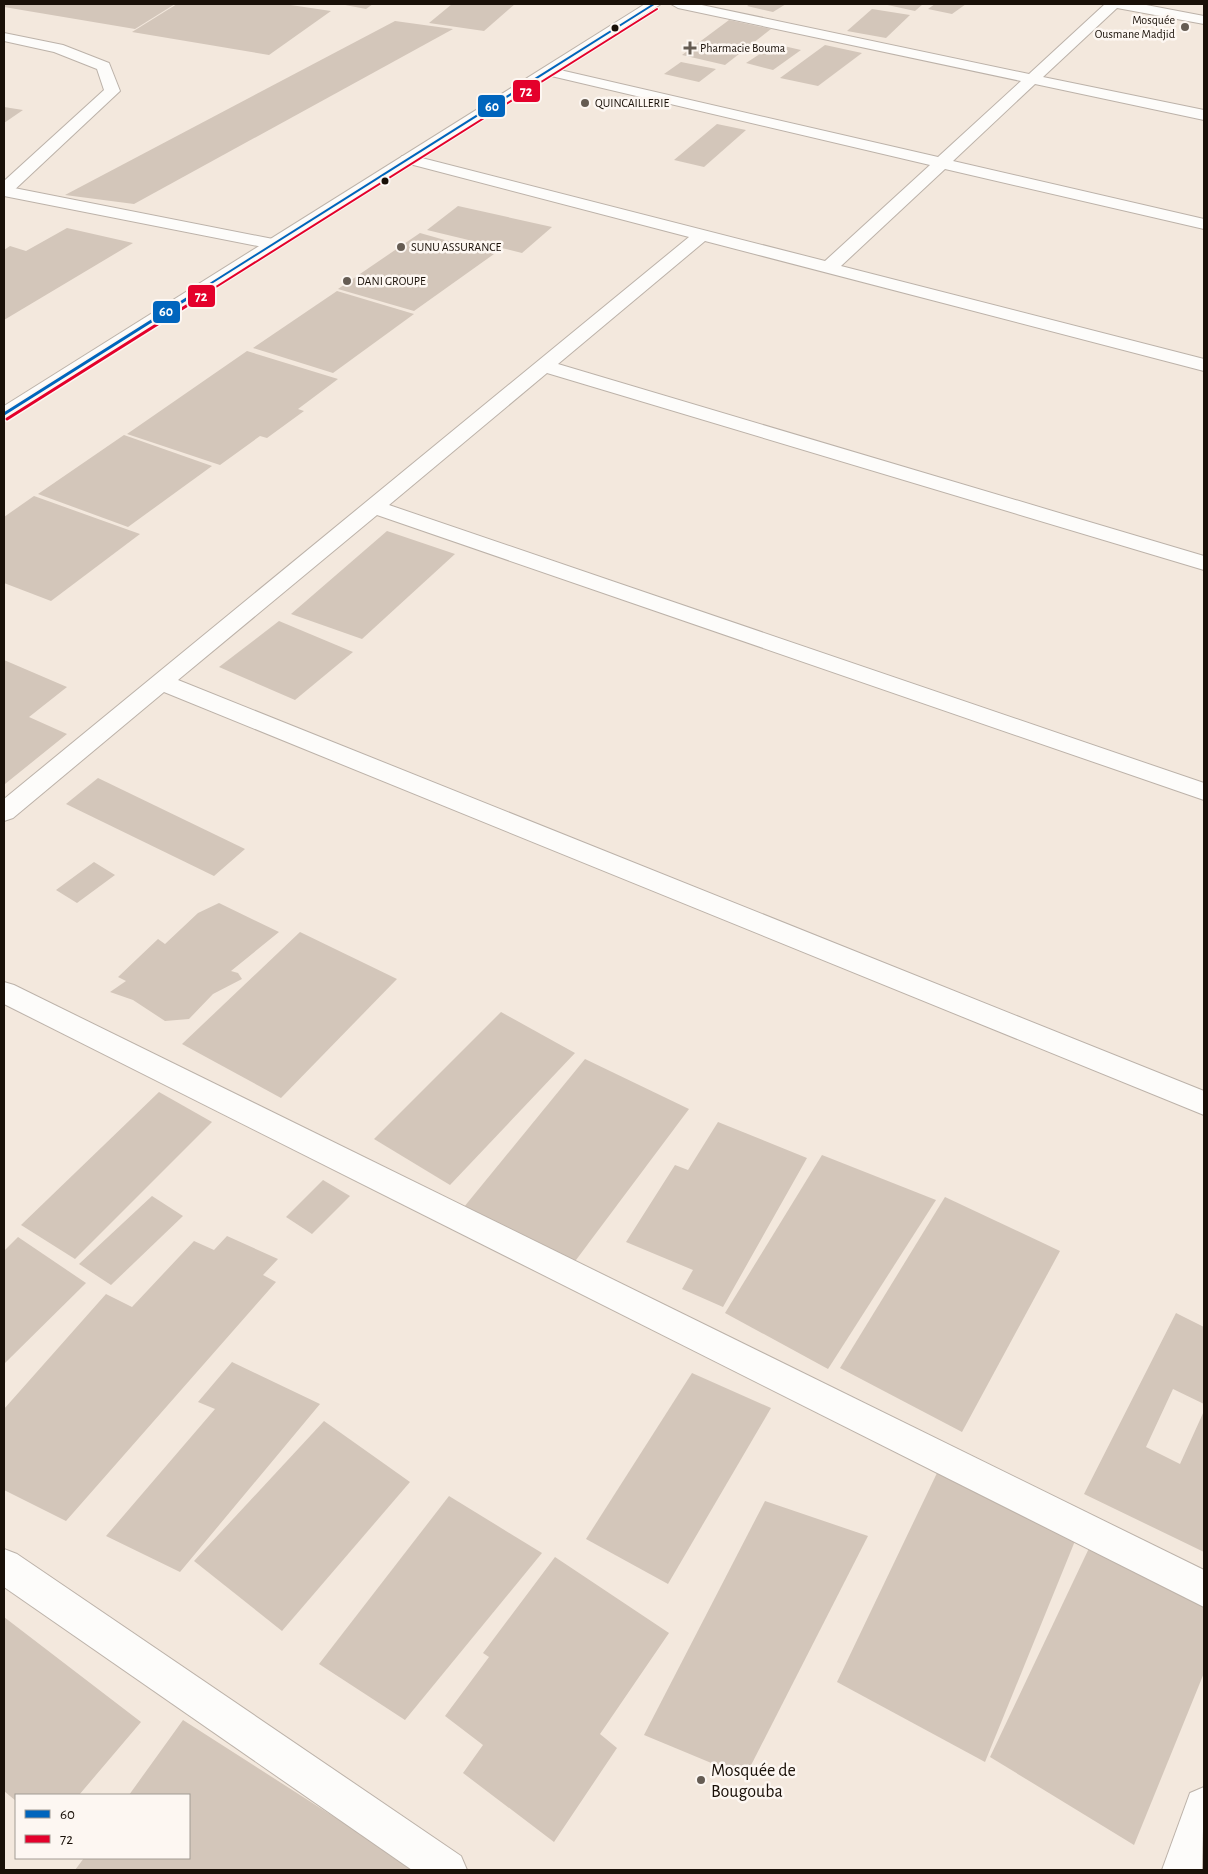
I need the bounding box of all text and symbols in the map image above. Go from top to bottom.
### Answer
place label: Mosquée Ousmane Madjid [1095,14,1175,41]
marker: Mosquée Ousmane Madjid [1179,21,1191,33]
unlabelled marker [610,23,620,33]
marker: Pharmacie Bouma [684,42,696,54]
place label: Pharmacie Bouma [700,42,786,54]
line badge: 72 [512,79,541,103]
text: 72 [520,85,533,99]
line badge: 60 [477,94,506,118]
marker: QUINCAILLERIE [579,97,591,109]
place label: QUINCAILLERIE [595,97,669,110]
text: 60 [485,100,499,114]
unlabelled marker [380,176,390,186]
marker: SUNU ASSURANCE [395,241,407,253]
place label: SUNU ASSURANCE [411,241,501,253]
marker: DANI GROUPE [341,275,353,287]
place label: DANI GROUPE [357,275,426,287]
line badge: 72 [187,284,216,308]
text: 72 [195,290,208,304]
line badge: 60 [152,300,181,324]
text: 60 [159,305,173,319]
place label: Mosquée de Bougouba [711,1762,796,1801]
marker: Mosquée de Bougouba [695,1774,707,1786]
legend [15,1794,190,1859]
text: 60 [60,1807,75,1822]
text: 72 [60,1832,73,1847]

